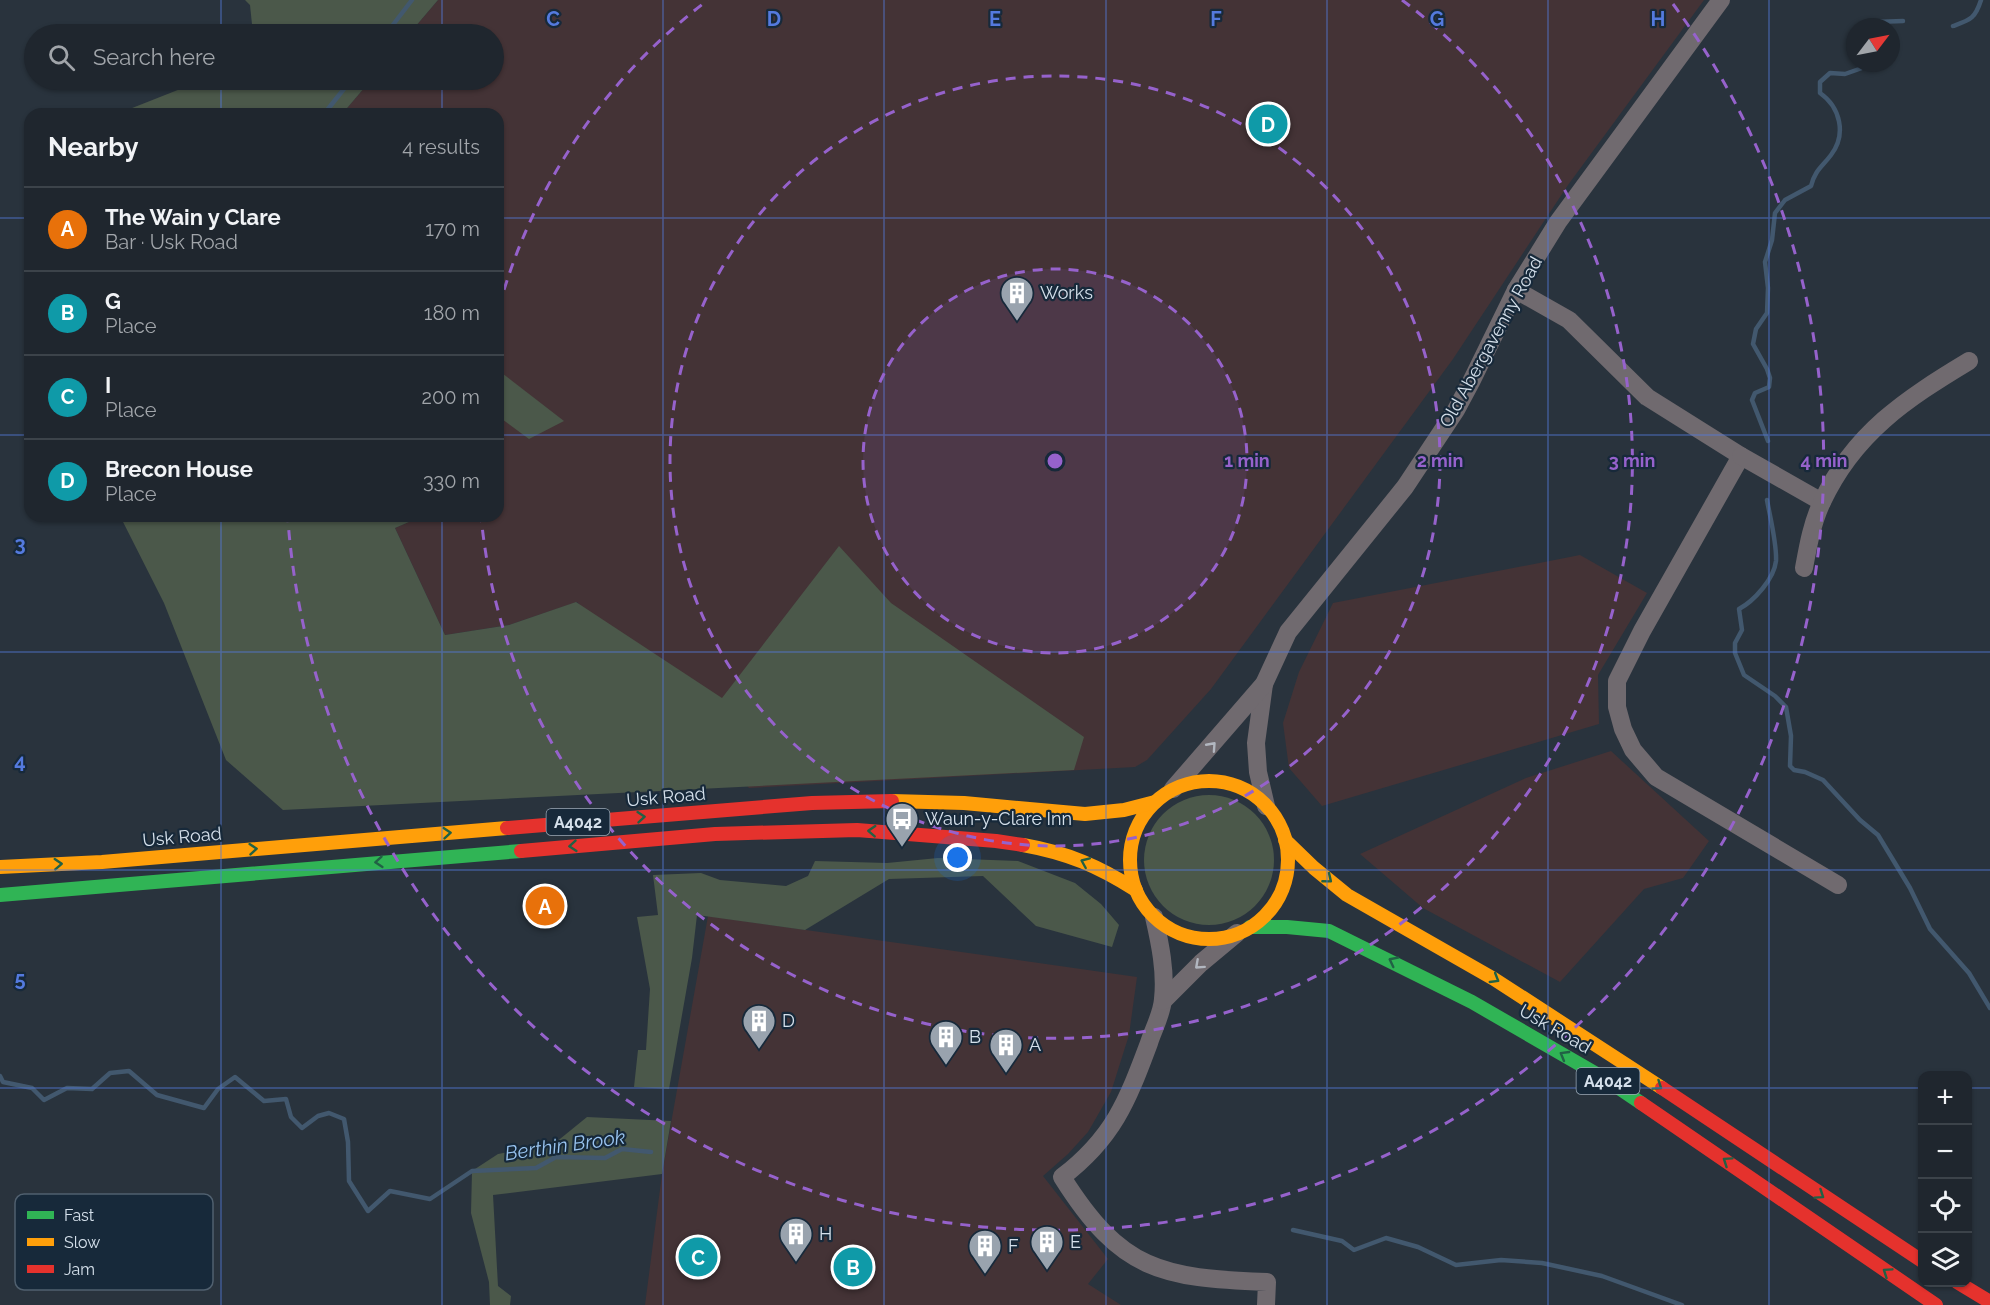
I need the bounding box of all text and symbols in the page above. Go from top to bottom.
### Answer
text: C [546,7,560,31]
text: D [767,7,781,31]
text: E [989,7,1001,31]
text: F [1210,7,1222,31]
text: G [1430,7,1444,31]
text: H [1651,7,1665,31]
north arrow [1846,18,1900,72]
search box [24,24,504,90]
icon: search [45,41,78,74]
text: Search here [93,44,215,70]
pin: D [1248,102,1288,146]
text: Nearby [48,132,138,162]
text: 4 results [402,135,480,159]
text: The Wain y Clare [105,204,281,230]
text: A [61,217,74,241]
text: 170 m [425,217,480,241]
text: Bar · Usk Road [105,230,238,254]
street label: Old Abergavenny Road [1435,253,1546,431]
building icon: Works [999,275,1035,322]
place label: Works [1040,282,1093,303]
text: G [105,288,121,314]
text: B [61,301,74,325]
text: 180 m [424,301,480,325]
text: Place [105,314,156,338]
text: I [105,372,111,398]
text: C [61,385,74,409]
text: 200 m [422,385,480,409]
text: Place [105,398,156,422]
text: 1 min [1224,450,1270,471]
text: 2 min [1417,450,1463,471]
text: 3 min [1609,450,1655,471]
text: 4 min [1801,450,1847,471]
centre of rings [1045,451,1065,471]
text: Brecon House [105,456,253,482]
text: D [60,469,75,493]
text: 330 m [423,469,480,493]
text: Place [105,482,156,506]
text: 3 [14,532,26,556]
one-way arrow [1205,742,1216,752]
text: 4 [14,749,26,773]
street label: Usk Road [626,783,706,810]
bus stop icon: Waun-y-Clare Inn [884,801,920,848]
place label: Waun-y-Clare Inn [925,808,1072,829]
road number: A4042 [546,809,610,835]
one-way arrow [637,811,646,824]
street label: Usk Road [142,823,222,850]
one-way arrow [868,825,877,838]
one-way arrow [443,827,452,840]
one-way arrow [568,839,577,852]
one-way arrow [248,843,257,856]
your location [943,843,972,872]
one-way arrow [374,855,383,868]
one-way arrow [1080,857,1091,869]
one-way arrow [54,858,63,871]
one-way arrow [1321,872,1332,883]
pin: A [526,884,564,928]
one-way arrow [1388,957,1399,968]
one-way arrow [1195,958,1205,969]
text: 5 [14,967,26,991]
one-way arrow [1489,972,1499,984]
street label: Usk Road [1516,1000,1595,1058]
building icon: D [741,1003,777,1050]
place label: D [782,1010,795,1031]
building icon: B [928,1019,964,1066]
place label: B [969,1026,981,1047]
building icon: A [988,1027,1024,1074]
place label: A [1029,1034,1041,1055]
one-way arrow [1559,1051,1570,1062]
road number: A4042 [1576,1068,1640,1094]
map controls [1918,1071,1972,1287]
button: + [1918,1071,1972,1125]
one-way arrow [1651,1079,1662,1090]
water label: Berthin Brook [503,1125,627,1165]
button: − [1918,1125,1972,1179]
one-way arrow [1723,1157,1734,1168]
button: locate [1918,1179,1972,1233]
one-way arrow [1813,1188,1824,1199]
legend [15,1194,213,1290]
text: Fast [64,1206,95,1225]
building icon: H [778,1216,814,1263]
place label: H [819,1223,832,1244]
building icon: E [1029,1224,1065,1271]
building icon: F [967,1228,1003,1275]
place label: E [1070,1231,1081,1252]
text: Slow [64,1233,100,1252]
button: layers [1918,1233,1972,1287]
pin: C [678,1234,718,1280]
place label: F [1008,1235,1019,1256]
pin: B [834,1244,872,1290]
text: Jam [64,1260,95,1279]
one-way arrow [1883,1268,1894,1279]

